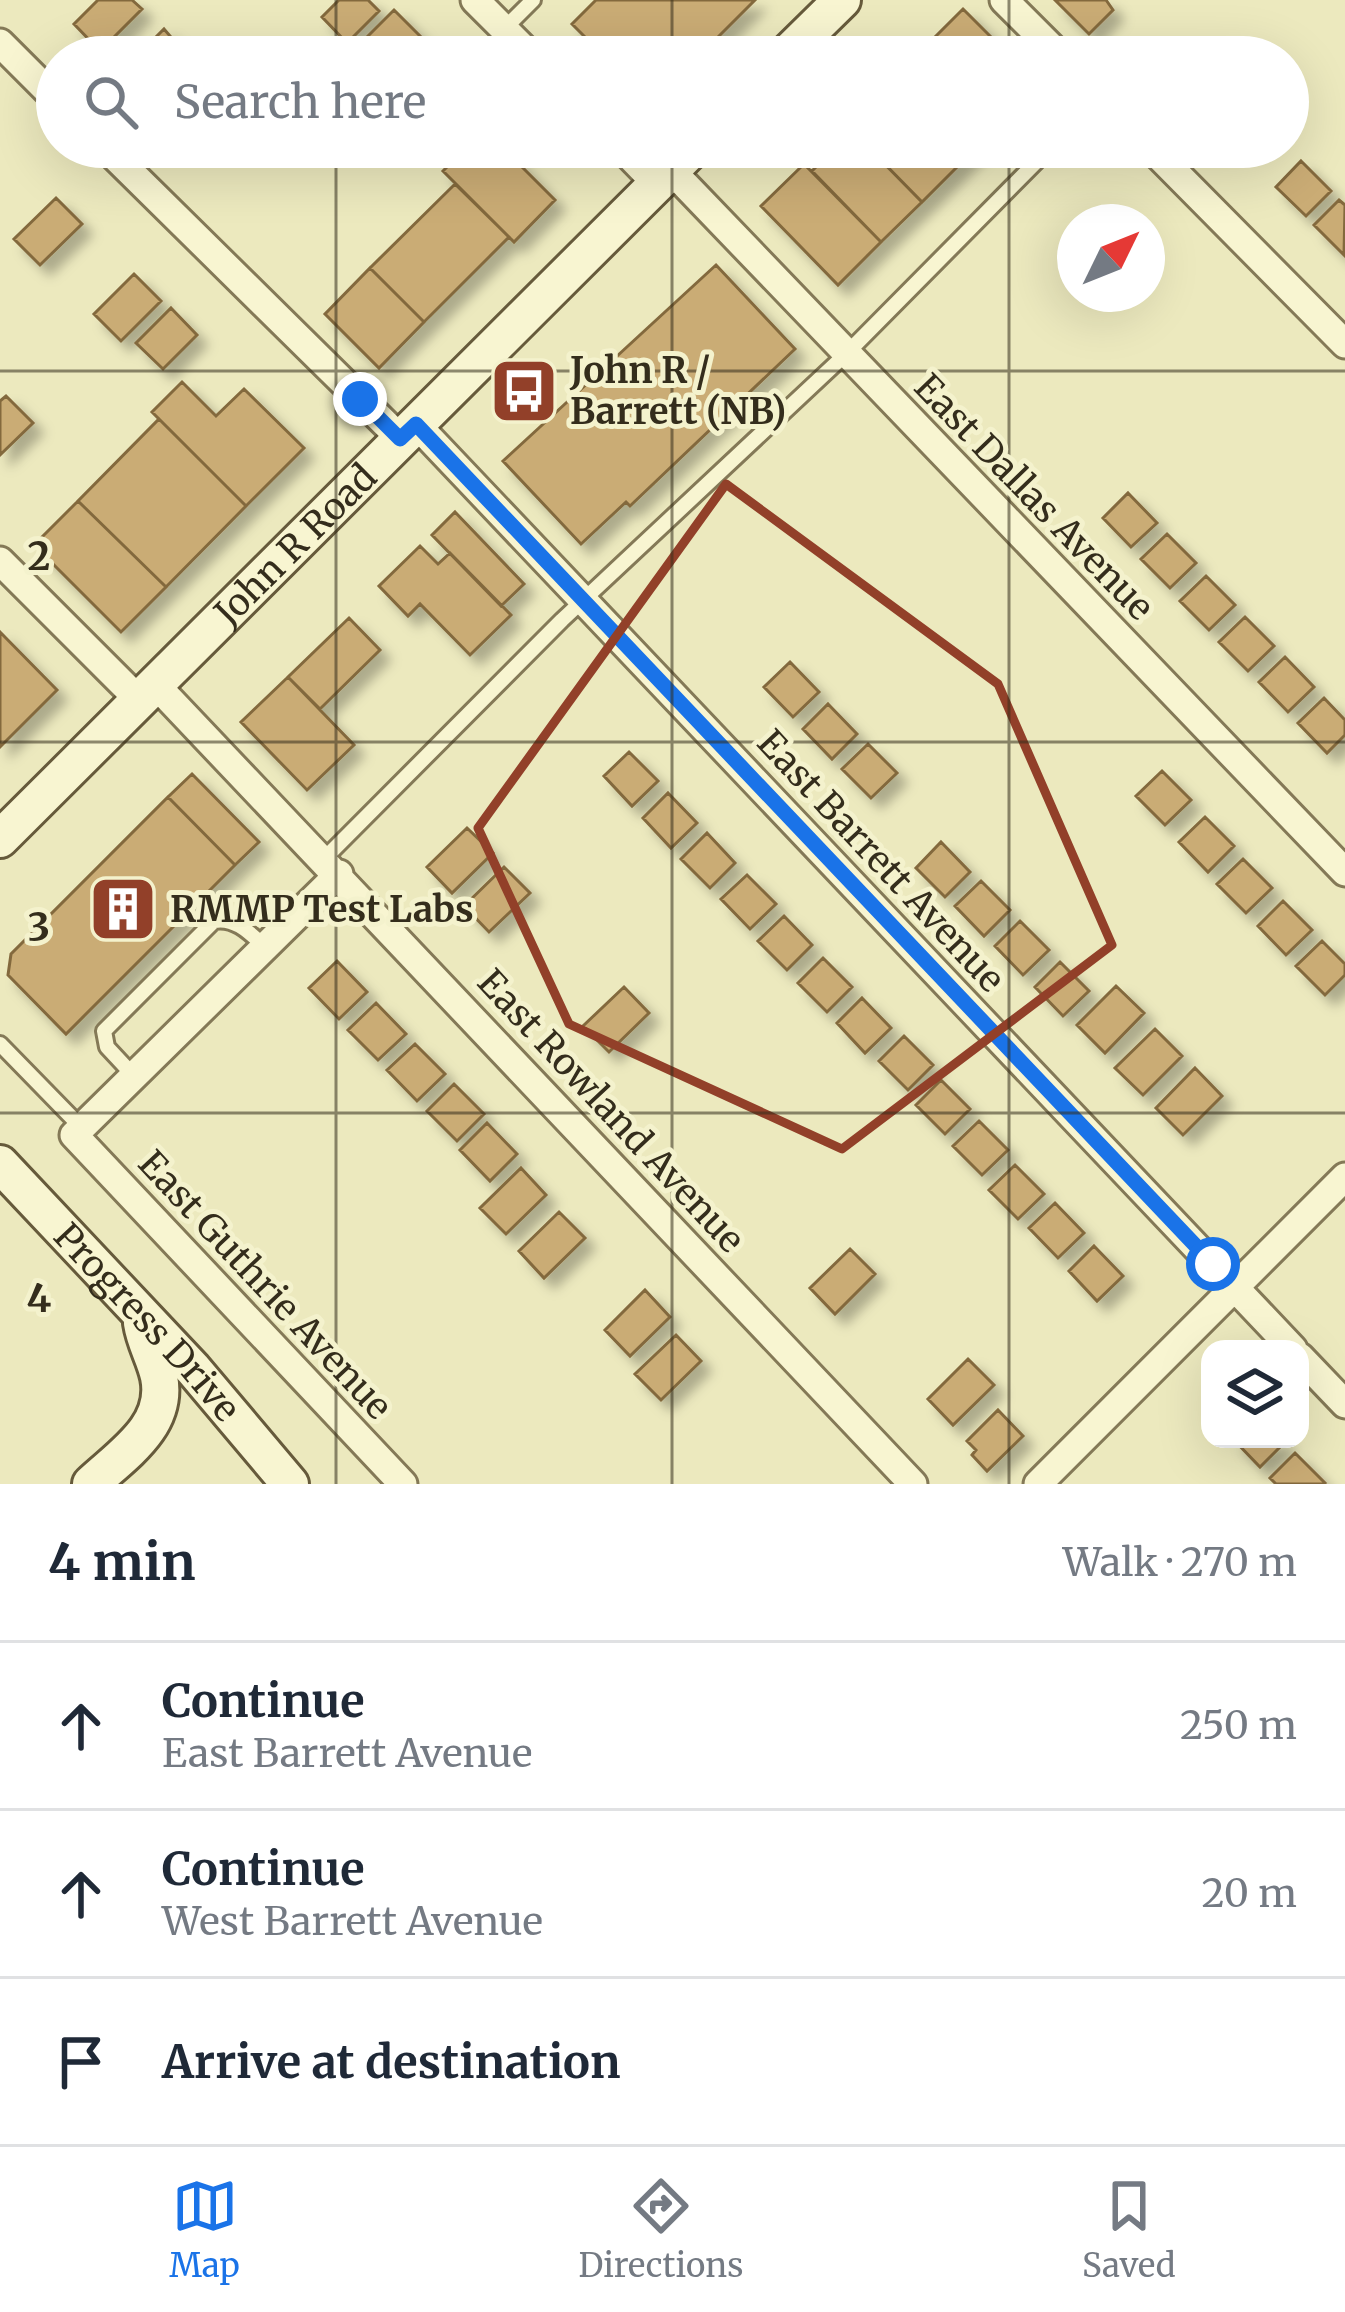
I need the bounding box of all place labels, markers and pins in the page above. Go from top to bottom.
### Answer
place label: John R / Barrett (NB) [569,348,786,434]
bus stop icon: John R / Barrett (NB) [489,356,559,426]
building icon: RMMP Test Labs [88,874,158,944]
place label: RMMP Test Labs [170,887,474,932]

